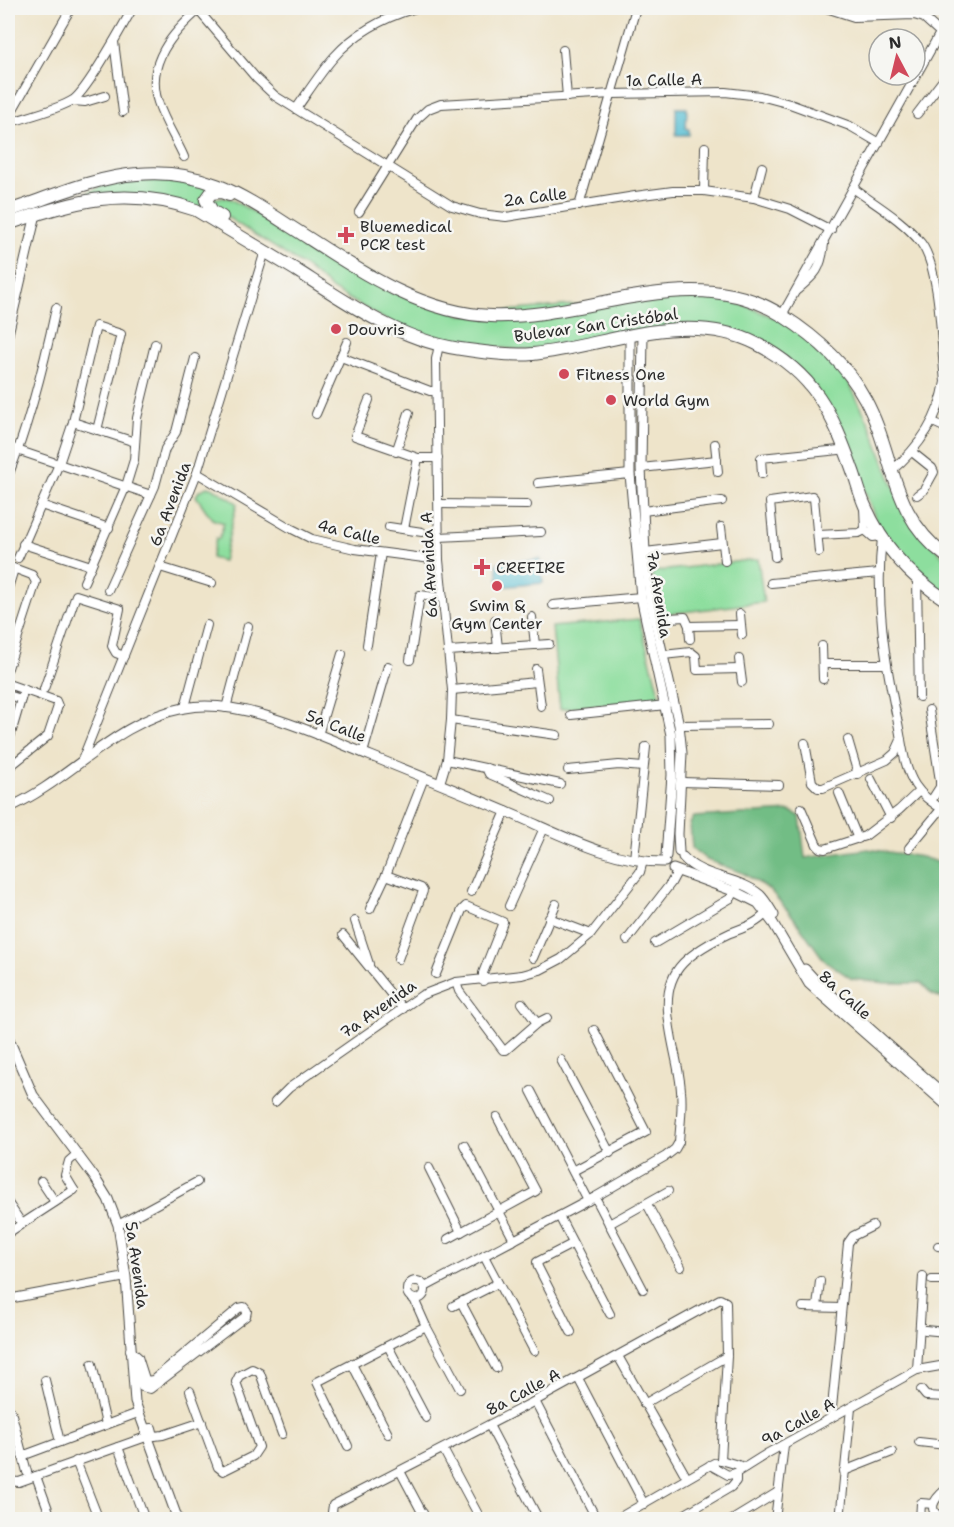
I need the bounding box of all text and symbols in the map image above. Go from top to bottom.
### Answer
north arrow [867,27,927,87]
text: N [888,31,903,54]
street label: 1a Calle A [626,69,702,91]
street label: 2a Calle [502,183,568,211]
place label: Bluemedical PCR test [360,216,452,255]
marker: Bluemedical PCR test [337,226,355,244]
street label: Bulevar San Cristóbal [513,303,679,347]
place label: Douvris [348,319,405,340]
marker: Douvris [329,322,343,336]
place label: Fitness One [576,364,666,385]
marker: Fitness One [557,367,571,381]
place label: World Gym [623,390,710,411]
marker: World Gym [604,393,618,407]
street label: 6a Avenida [144,459,196,549]
street label: 6a Avenida A [416,511,442,619]
street label: 4a Calle [315,515,383,549]
street label: 7a Avenida [642,549,676,639]
place label: CREFIRE [496,557,565,578]
marker: CREFIRE [473,558,491,576]
marker: Swim & Gym Center [490,579,504,593]
place label: Swim & Gym Center [451,595,543,634]
street label: 5a Calle [303,705,369,747]
street label: 8a Calle [814,966,876,1024]
street label: 7a Avenida [336,975,420,1043]
street label: 5a Avenida [120,1220,154,1310]
street label: 8a Calle A [482,1364,564,1420]
street label: 9a Calle A [757,1393,839,1451]

